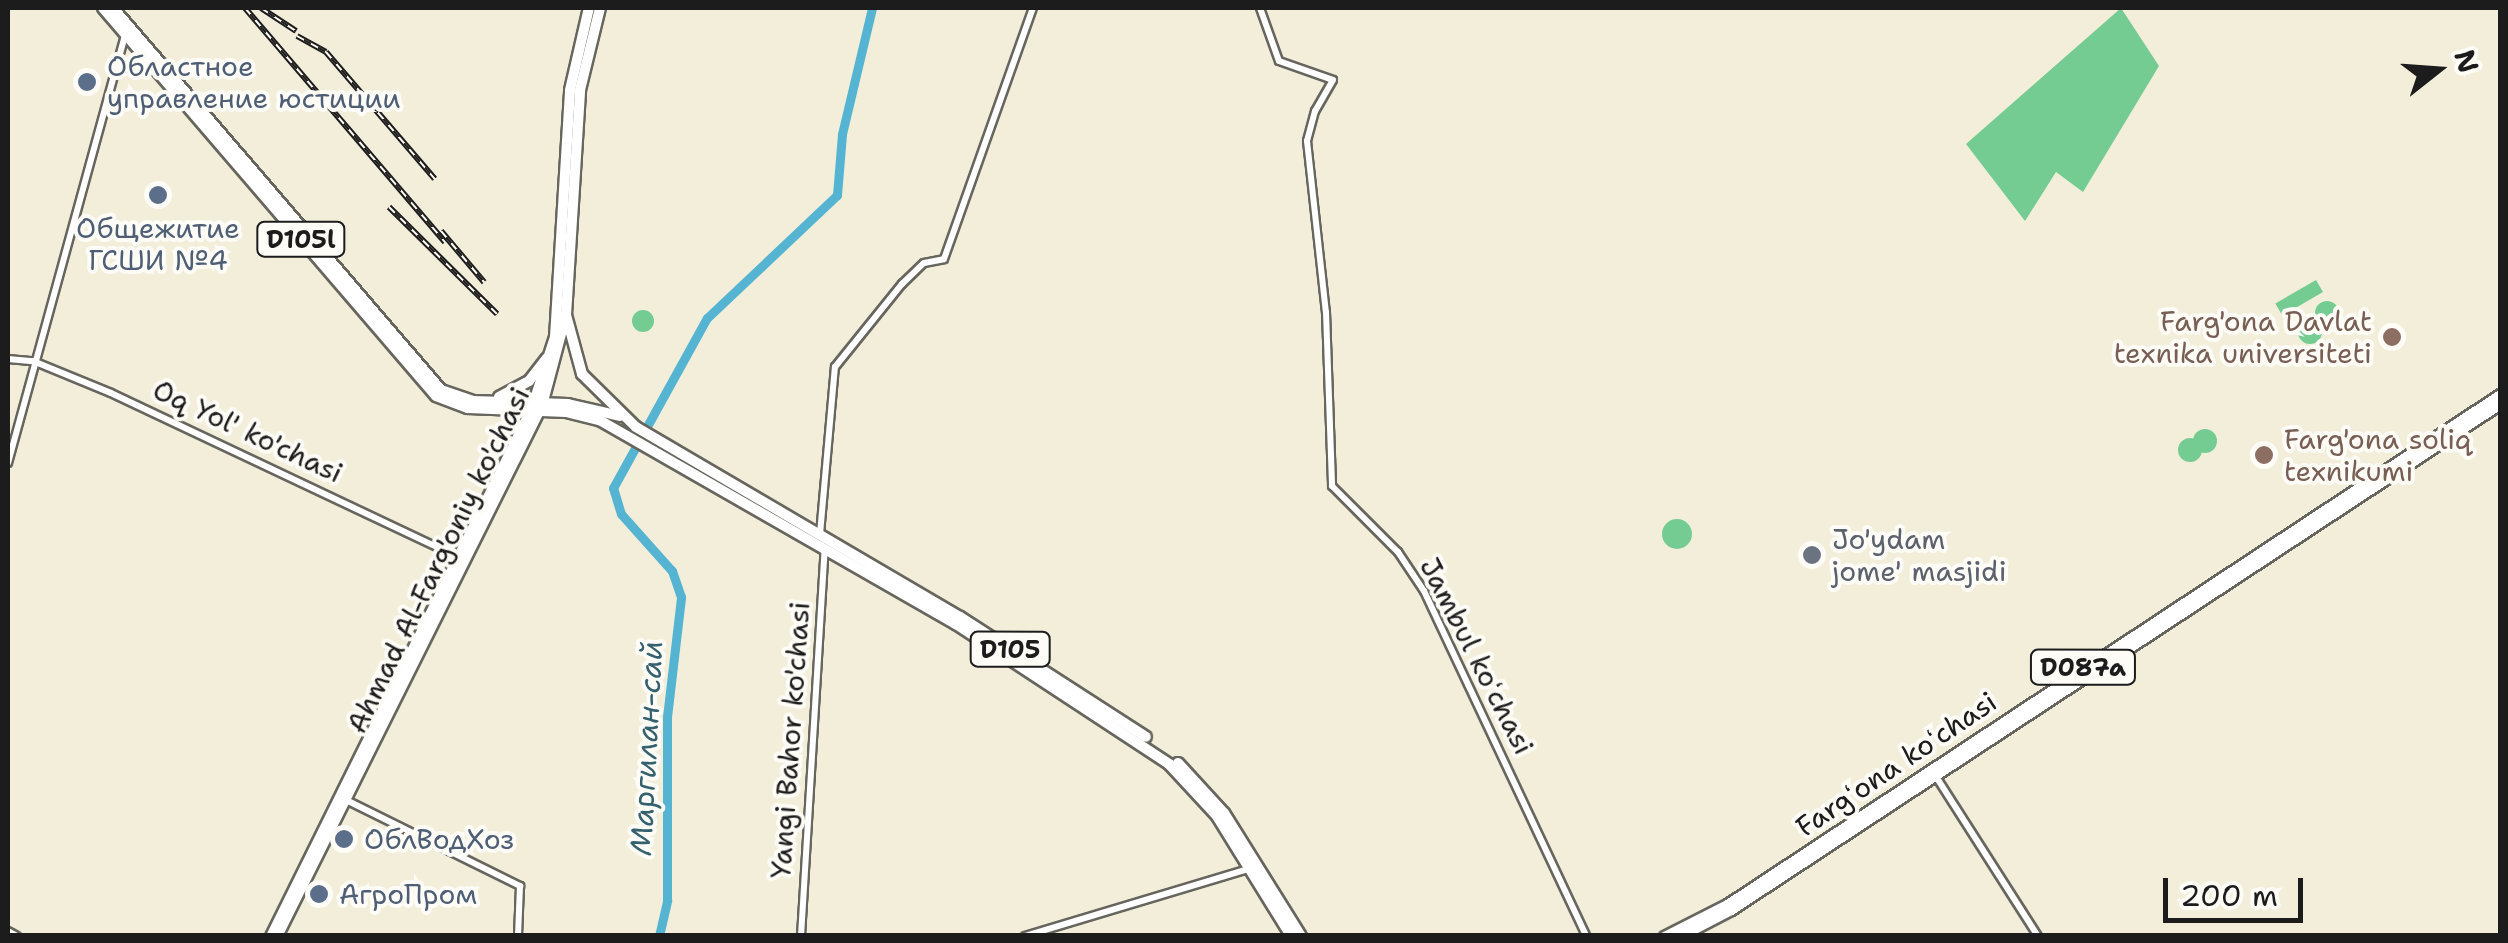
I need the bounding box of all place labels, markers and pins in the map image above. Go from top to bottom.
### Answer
place label: Областное управление юстиции [107,49,401,115]
marker: Областное управление юстиции [76,71,98,93]
marker: Общежитие ГСШИ №4 [147,184,169,206]
place label: Общежитие ГСШИ №4 [76,211,240,277]
place label: Farg'ona Davlat texnika universiteti [2114,304,2372,370]
marker: Farg'ona Davlat texnika universiteti [2381,326,2403,348]
place label: Farg'ona soliq texnikumi [2284,422,2471,488]
marker: Farg'ona soliq texnikumi [2253,444,2275,466]
place label: Jo'ydam jome' masjidi [1832,522,2007,588]
marker: Jo'ydam jome' masjidi [1801,544,1823,566]
place label: ОблВодХоз [364,822,514,856]
marker: ОблВодХоз [333,828,355,850]
place label: АгроПром [339,877,477,911]
marker: АгроПром [308,883,330,905]

